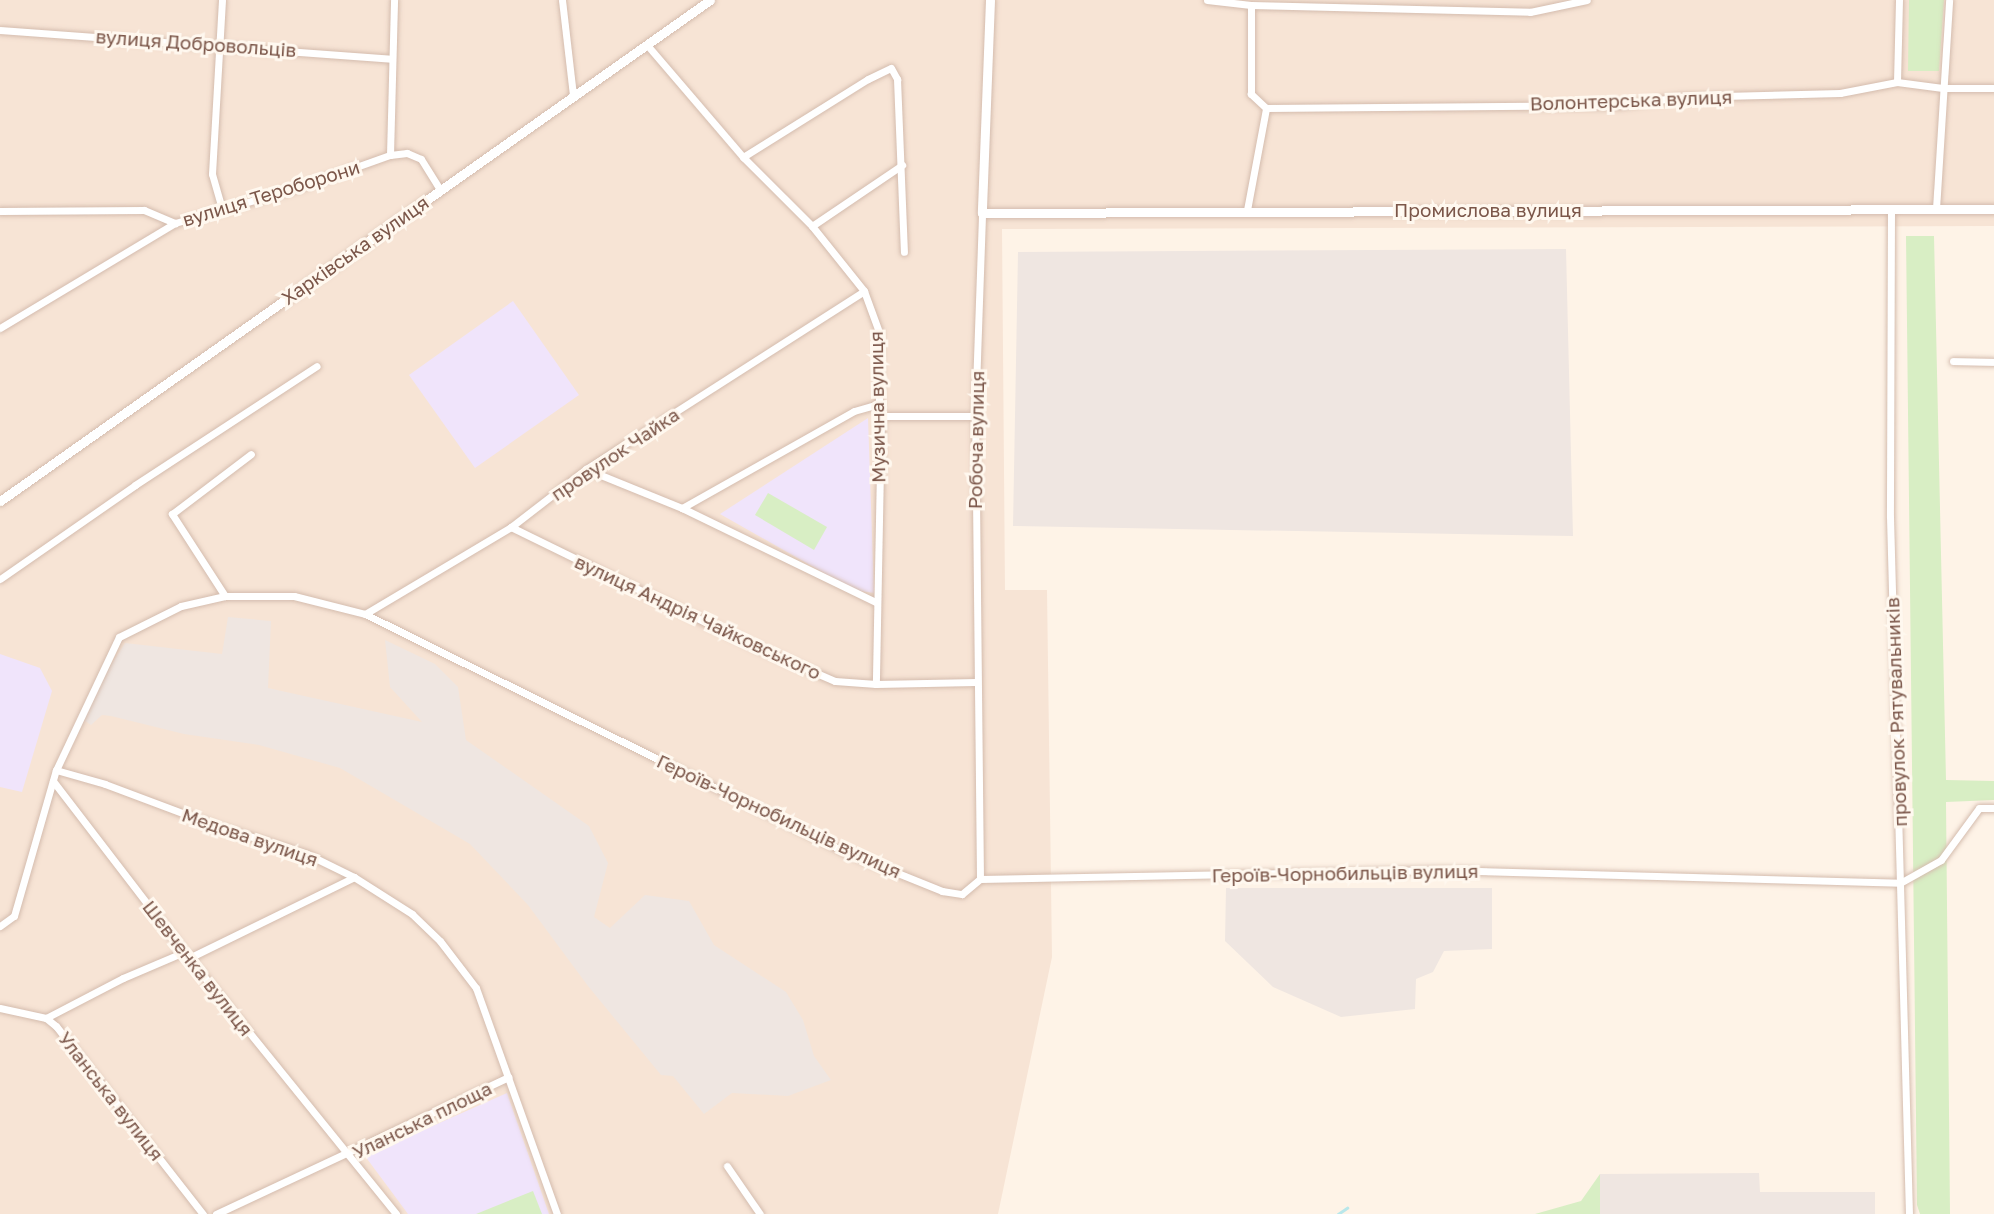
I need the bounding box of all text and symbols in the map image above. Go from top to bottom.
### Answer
street label: вулиця Добровольців [95,25,297,61]
street label: Волонтерська вулиця [1529,85,1733,115]
street label: вулиця Тероборони [180,155,362,231]
street label: Харківська вулиця [277,191,433,309]
street label: Промислова вулиця [1394,199,1582,221]
street label: Музична вулиця [864,331,890,483]
street label: Робоча вулиця [963,371,989,509]
street label: провулок Чайка [547,403,683,505]
street label: вулиця Андрія Чайковського [571,550,825,684]
street label: провулок Рятувальників [1881,597,1911,827]
street label: Героїв-Чорнобильців вулиця [653,749,905,883]
street label: Медова вулиця [179,803,321,871]
street label: Героїв-Чорнобильців вулиця [1211,859,1479,887]
street label: Шевченка вулиця [138,896,258,1040]
street label: Уланська вулиця [54,1027,168,1165]
street label: Уланська площа [349,1076,495,1164]

